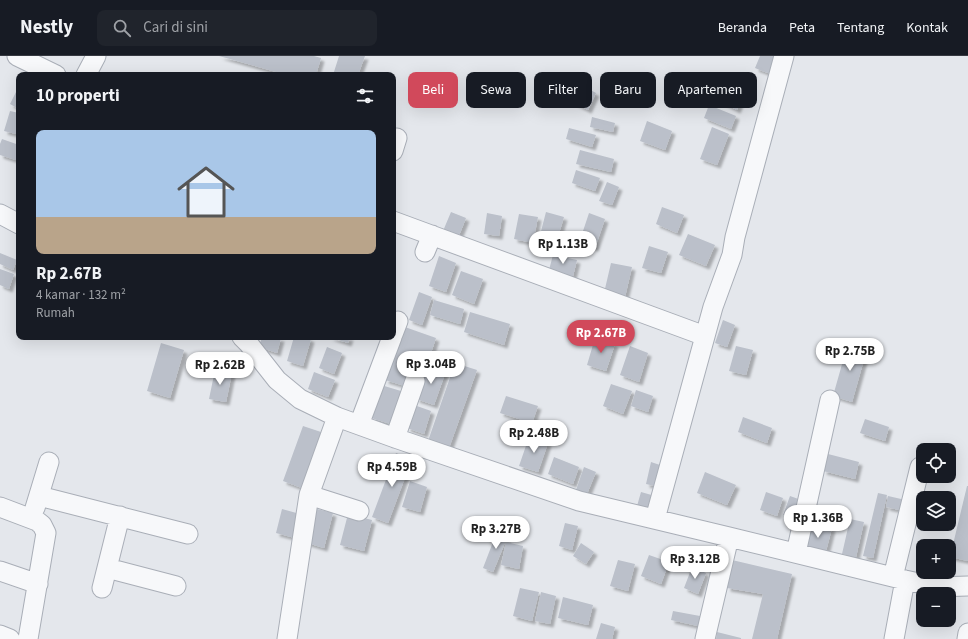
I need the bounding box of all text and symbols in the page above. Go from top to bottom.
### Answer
search box [97,10,377,46]
text: Nestly [20,14,73,41]
icon: search [111,17,133,39]
text: Cari di sini [143,17,208,38]
text: Beranda [718,18,767,38]
text: Peta [789,18,815,38]
text: Tentang [837,18,884,38]
text: Kontak [906,18,948,38]
chip: Beli [408,72,458,108]
chip: Sewa [466,72,526,108]
chip: Filter [534,72,592,108]
chip: Baru [600,72,656,108]
chip: Apartemen [664,72,757,108]
text: 10 properti [36,84,120,108]
icon: filters [354,85,376,107]
icon: home [170,156,242,228]
pin: Rp 1.13B [522,231,604,265]
text: Rp 1.13B [538,235,588,253]
text: Rp 2.67B [36,262,102,286]
text: 4 kamar · 132 m² [36,286,126,304]
text: Rumah [36,304,75,322]
pin: Rp 2.67B [560,320,642,354]
text: Rp 2.67B [576,324,626,342]
pin: Rp 2.75B [809,338,891,372]
text: Rp 2.75B [825,342,875,360]
pin: Rp 3.04B [390,351,472,385]
pin: Rp 2.62B [179,352,261,386]
text: Rp 3.04B [406,355,456,373]
text: Rp 2.62B [195,356,245,374]
pin: Rp 2.48B [493,420,575,454]
text: Rp 2.48B [509,424,559,442]
map controls [916,443,956,627]
button: locate [916,443,956,483]
pin: Rp 4.59B [351,454,433,488]
text: Rp 4.59B [367,458,417,476]
button: layers [916,491,956,531]
pin: Rp 1.36B [777,505,859,539]
text: Rp 1.36B [793,509,843,527]
pin: Rp 3.27B [455,516,537,550]
text: Rp 3.27B [471,520,521,538]
button: + [916,539,956,579]
pin: Rp 3.12B [654,546,736,580]
text: Rp 3.12B [670,550,720,568]
button: − [916,587,956,627]

